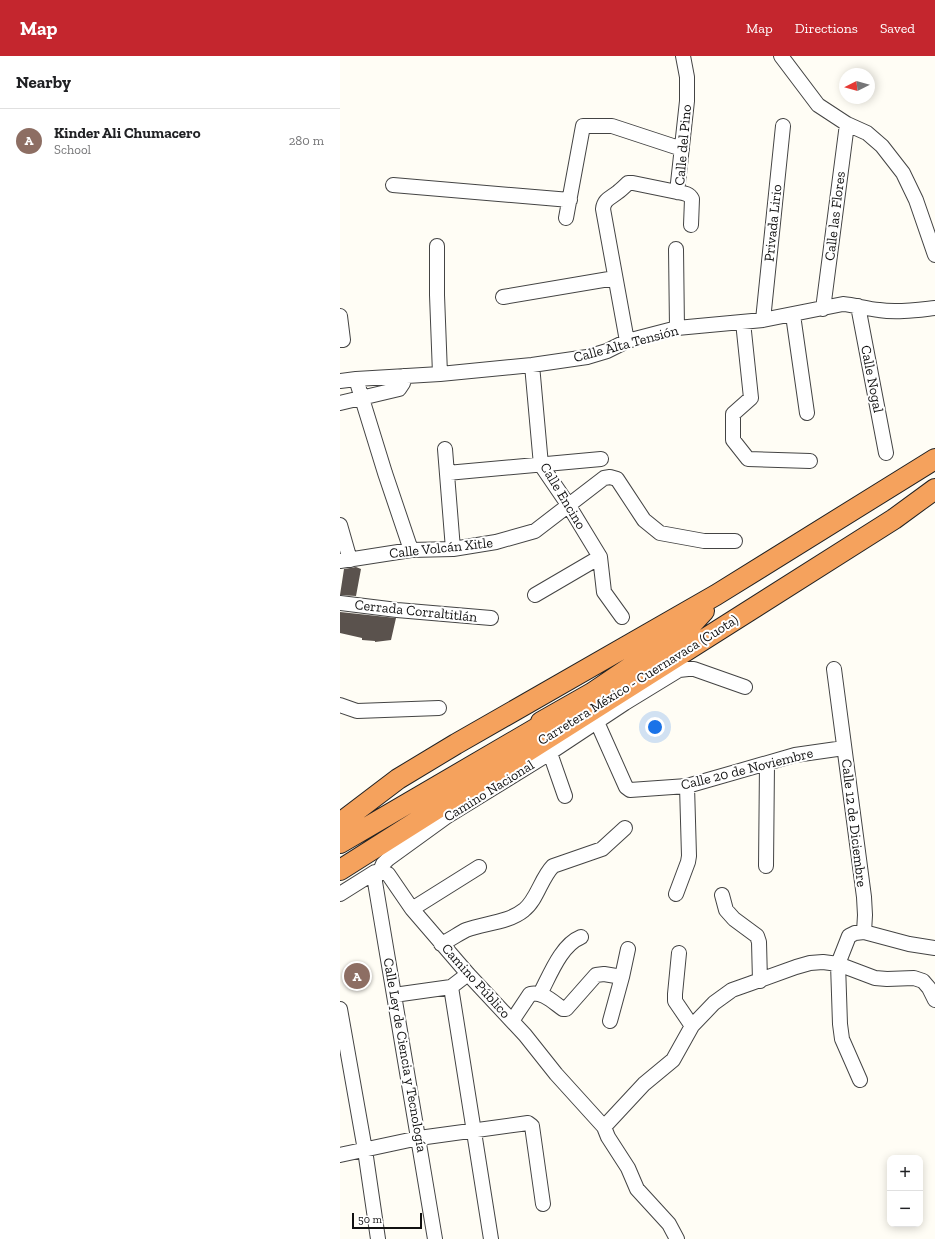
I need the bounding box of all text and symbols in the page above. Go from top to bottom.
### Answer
text: Map [20,17,57,40]
text: Map [746,20,773,37]
text: Directions [795,20,858,37]
text: Saved [880,20,915,37]
north arrow [839,68,875,104]
text: Nearby [16,72,71,92]
street label: Calle del Pino [671,104,695,186]
text: Kinder Ali Chumacero [54,124,201,142]
text: A [25,133,33,148]
text: 280 m [289,133,324,148]
text: School [54,142,91,157]
street label: Calle las Flores [821,170,849,262]
street label: Privada Lirio [760,183,786,263]
street label: Calle Alta Tensión [572,322,680,366]
street label: Calle Nogal [857,344,887,414]
street label: Calle Encino [536,460,590,532]
street label: Calle Volcán Xitle [388,534,494,562]
street label: Cerrada Corraltitlán [354,596,478,626]
street label: Carretera México - Cuernavaca (Cuota) [535,611,741,749]
your location [645,717,665,737]
street label: Calle 20 de Noviembre [679,744,815,794]
street label: Camino Nacional [441,756,537,826]
street label: Calle 12 de Diciembre [838,758,870,888]
street label: Camino Público [438,940,514,1022]
street label: Calle Ley de Ciencia y Tecnología [380,957,431,1154]
pin: A [344,961,370,991]
map controls [887,1155,923,1227]
button: + [887,1155,923,1191]
button: − [887,1191,923,1227]
scale bar [352,1211,422,1230]
text: 50 m [358,1213,382,1226]

